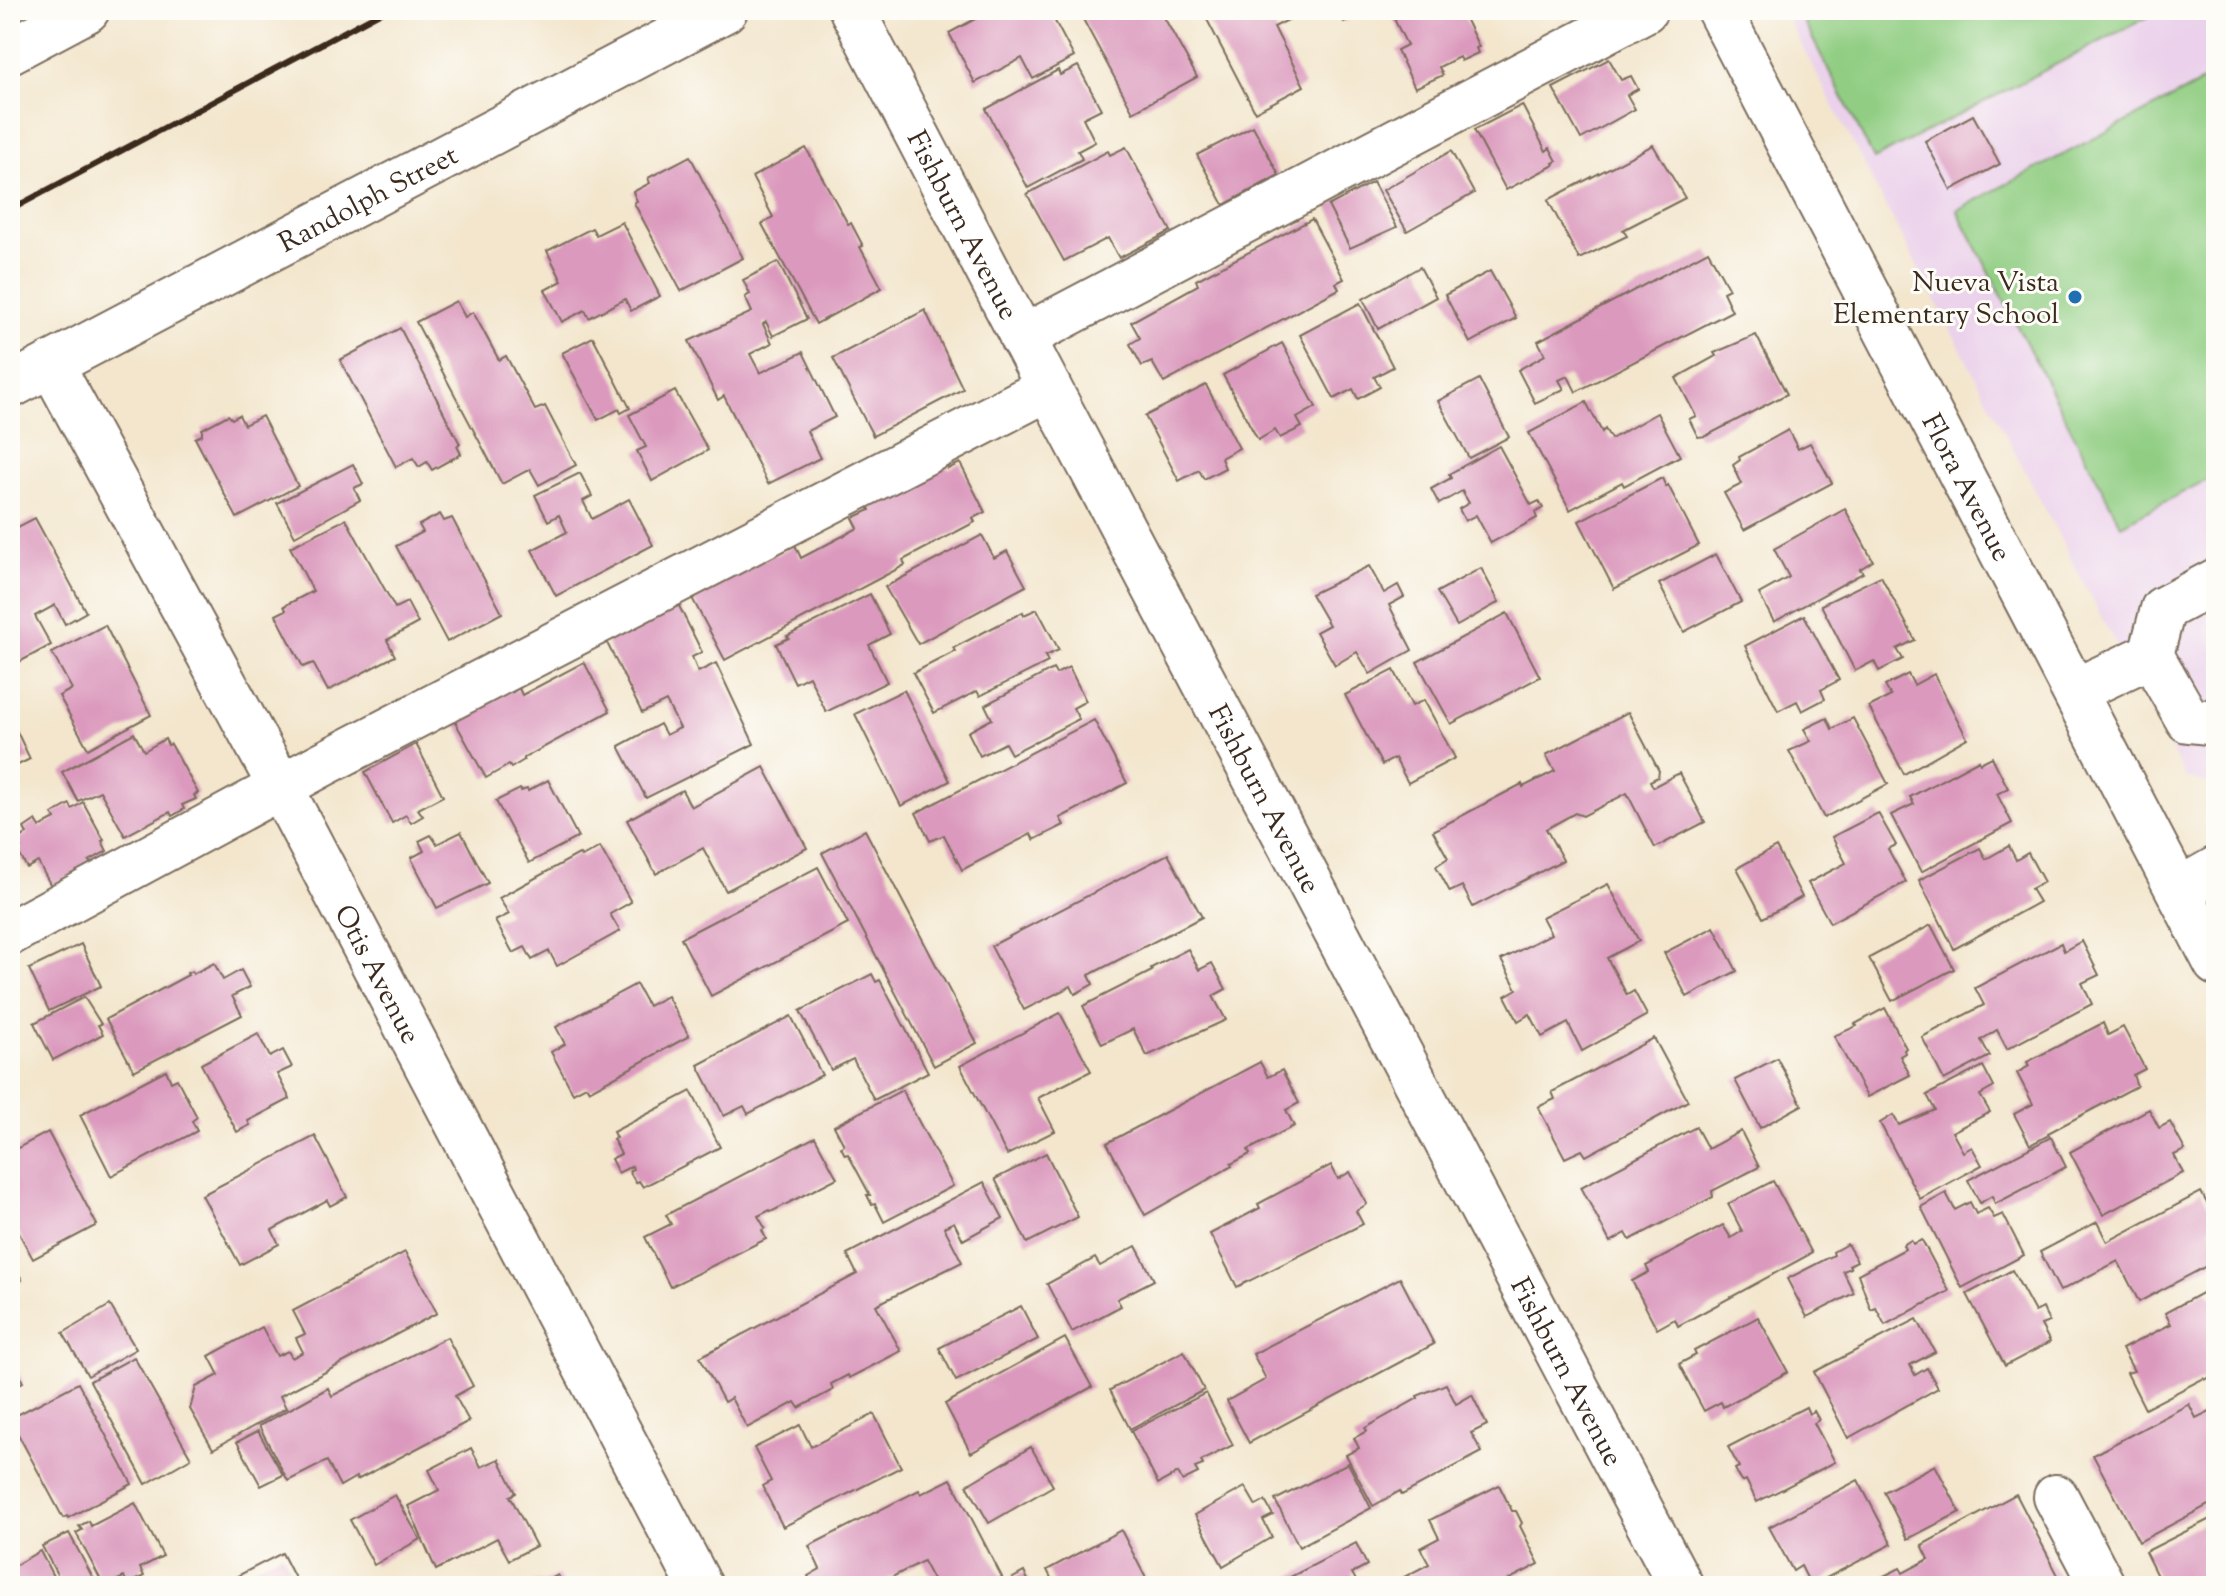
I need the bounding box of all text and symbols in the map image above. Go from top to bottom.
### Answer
street label: Fishburn Avenue [895,124,1027,328]
street label: Randolph Street [272,137,466,264]
place label: Nueva Vista Elementary School [1833,264,2059,336]
marker: Nueva Vista Elementary School [2066,288,2084,306]
street label: Flora Avenue [1910,408,2020,569]
street label: Fishburn Avenue [1196,698,1329,901]
street label: Otis Avenue [323,898,429,1052]
street label: Fishburn Avenue [1499,1271,1631,1474]

